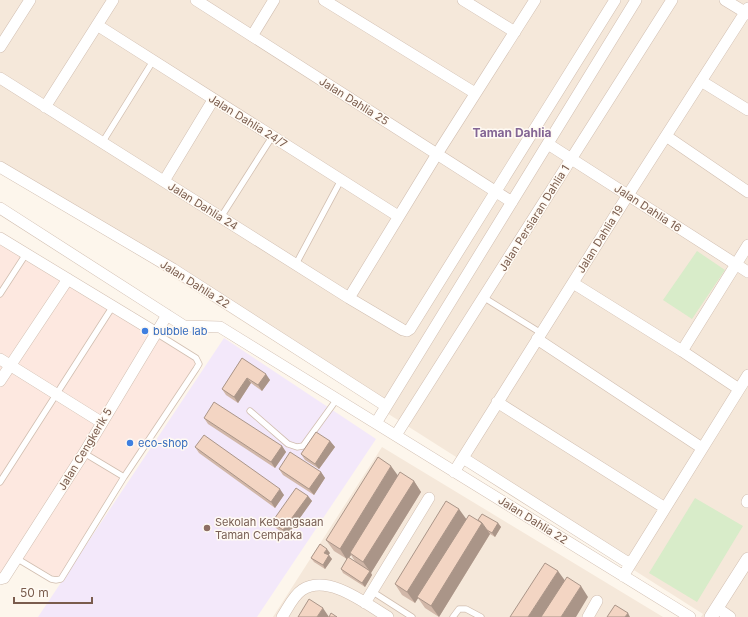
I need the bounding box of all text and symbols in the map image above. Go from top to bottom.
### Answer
street label: Jalan Dahlia 25 [317,74,392,128]
street label: Jalan Dahlia 24/7 [206,91,290,151]
district label: Taman Dahlia [473,125,551,140]
street label: Jalan Persiaran Dahlia 1 [496,162,572,274]
street label: Jalan Dahlia 24 [165,179,241,233]
street label: Jalan Dahlia 16 [612,181,684,235]
street label: Jalan Dahlia 19 [574,202,627,276]
street label: Jalan Dahlia 22 [158,257,232,311]
place label: bubble lab [153,324,208,338]
marker: bubble lab [140,326,150,336]
street label: Jalan Cengkerik 5 [55,405,115,493]
place label: eco-shop [138,436,188,450]
marker: eco-shop [125,438,135,448]
street label: Jalan Dahlia 22 [496,493,570,547]
place label: Sekolah Kebangsaan Taman Cempaka [215,515,324,542]
marker: Sekolah Kebangsaan Taman Cempaka [202,523,212,533]
scale bar [14,579,92,605]
text: 50 m [20,585,49,600]

